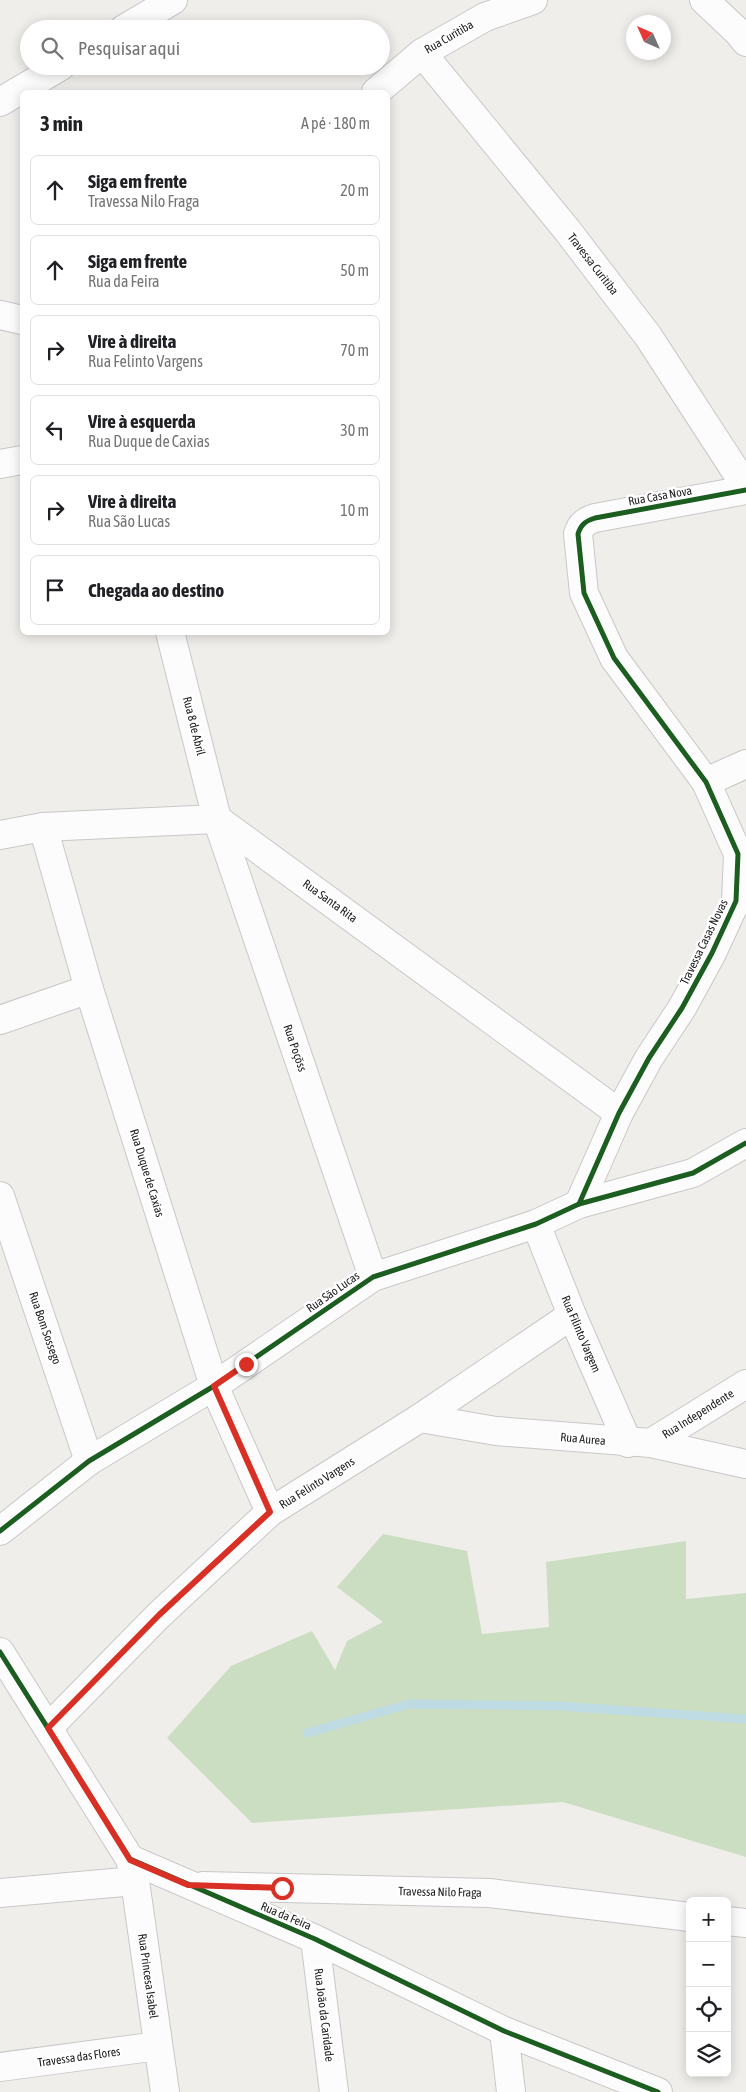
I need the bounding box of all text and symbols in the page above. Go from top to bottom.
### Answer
north arrow [626,15,671,60]
street label: Rua Curitiba [422,17,476,57]
search box [20,20,390,75]
icon: search [38,34,66,62]
text: Pesquisar aqui [78,37,180,59]
text: 3 min [40,111,83,135]
text: A pé · 180 m [301,114,370,132]
text: Siga em frente [88,170,187,192]
icon: ahead [41,176,69,204]
text: 20 m [340,181,369,199]
text: Travessa Nilo Fraga [88,192,199,210]
street label: Travessa Curitiba [565,230,621,298]
text: Siga em frente [88,250,187,272]
icon: ahead [41,256,69,284]
text: 50 m [340,261,369,279]
text: Rua da Feira [88,272,160,290]
text: Vire à direita [88,330,176,352]
icon: right [41,336,69,364]
text: 70 m [340,341,369,359]
text: Rua Felinto Vargens [88,352,203,370]
text: Vire à esquerda [88,410,196,432]
icon: left [41,416,69,444]
text: 30 m [340,421,369,439]
text: Rua Duque de Caxias [88,432,210,450]
street label: Rua Casa Nova [627,484,693,508]
text: Vire à direita [88,490,176,512]
icon: right [41,496,69,524]
text: 10 m [340,501,369,519]
text: Rua São Lucas [88,512,170,530]
icon: arrive [41,576,69,604]
text: Chegada ao destino [88,579,224,601]
street label: Rua 8 de Abril [180,695,208,758]
street label: Rua Santa Rita [300,877,360,925]
street label: Travessa Casas Novas [677,897,731,987]
street label: Rua Poçõss [280,1023,310,1073]
street label: Rua Duque de Caxias [127,1127,167,1219]
street label: Rua São Lucas [304,1269,362,1315]
street label: Rua Bom Sossego [26,1290,64,1366]
street label: Rua Filinto Vargem [558,1293,604,1375]
route end [235,1353,258,1376]
street label: Rua Independente [660,1386,736,1442]
street label: Rua Aurea [560,1430,606,1448]
street label: Rua Felinto Vargens [277,1454,357,1512]
route start [271,1877,294,1900]
street label: Travessa Nilo Fraga [398,1884,482,1900]
map controls [686,1897,731,2077]
button: + [686,1897,731,1942]
street label: Rua da Feira [259,1899,313,1933]
street label: Rua Princesa Isabel [135,1933,161,2020]
button: − [686,1942,731,1987]
street label: Rua João da Caridade [311,1968,337,2062]
button: locate [686,1987,731,2032]
button: layers [686,2032,731,2077]
street label: Travessa das Flores [37,2044,121,2070]

